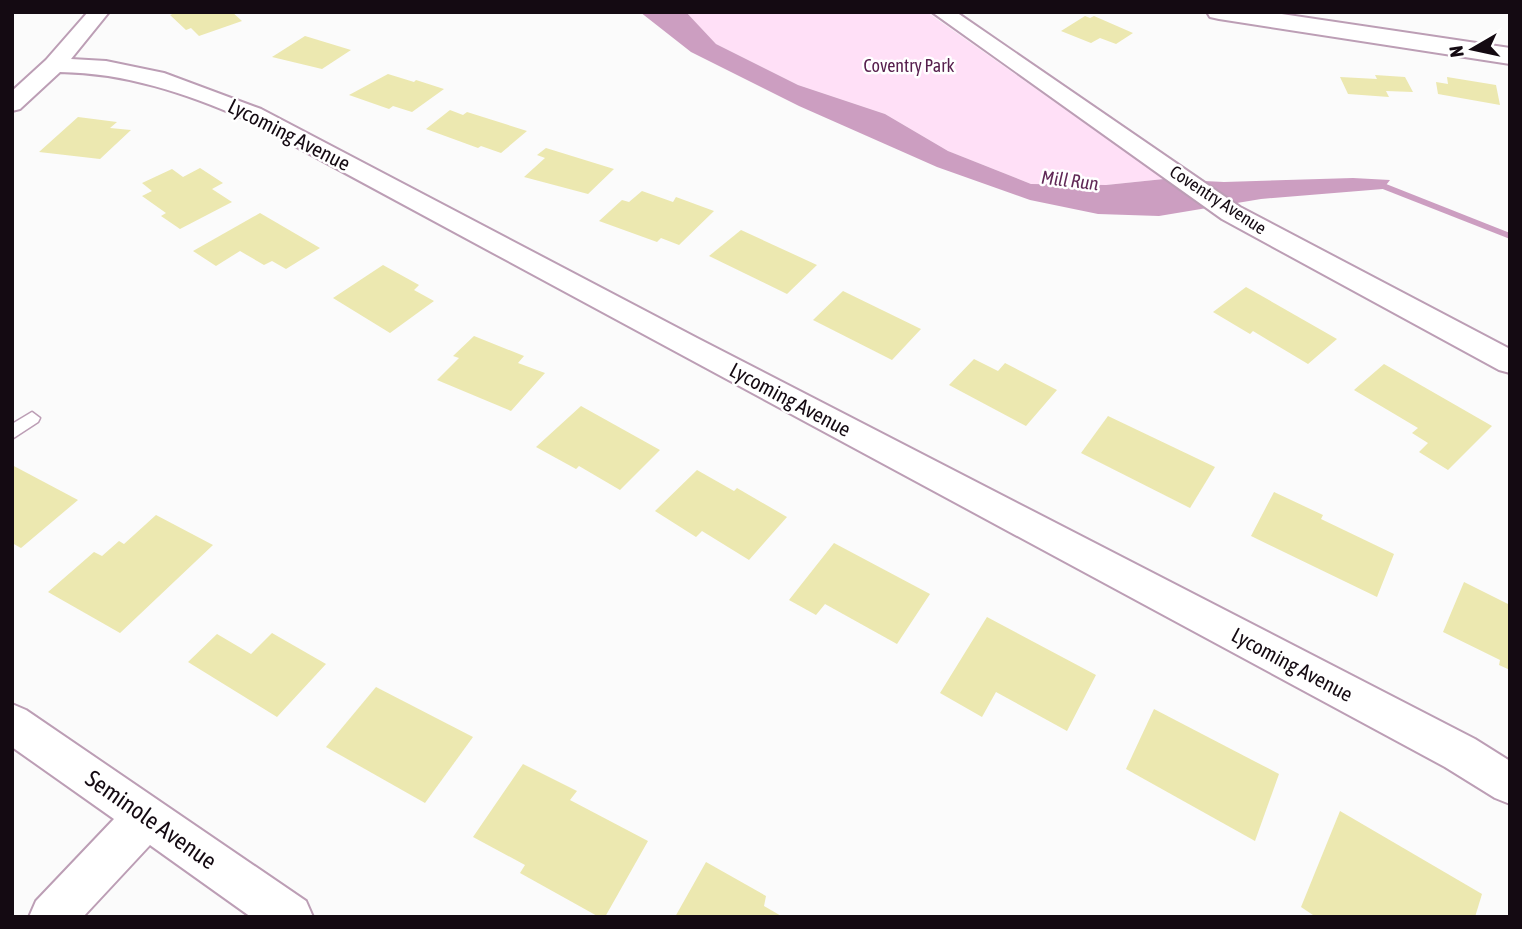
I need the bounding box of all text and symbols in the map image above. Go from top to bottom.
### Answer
north arrow [1438,14,1508,84]
text: N [1444,44,1468,59]
park label: Coventry Park [864,55,955,76]
street label: Lycoming Avenue [224,93,354,175]
street label: Coventry Avenue [1166,161,1270,239]
water label: Mill Run [1040,166,1100,194]
street label: Lycoming Avenue [726,357,855,441]
street label: Lycoming Avenue [1228,622,1357,706]
street label: Seminole Avenue [81,765,222,875]

